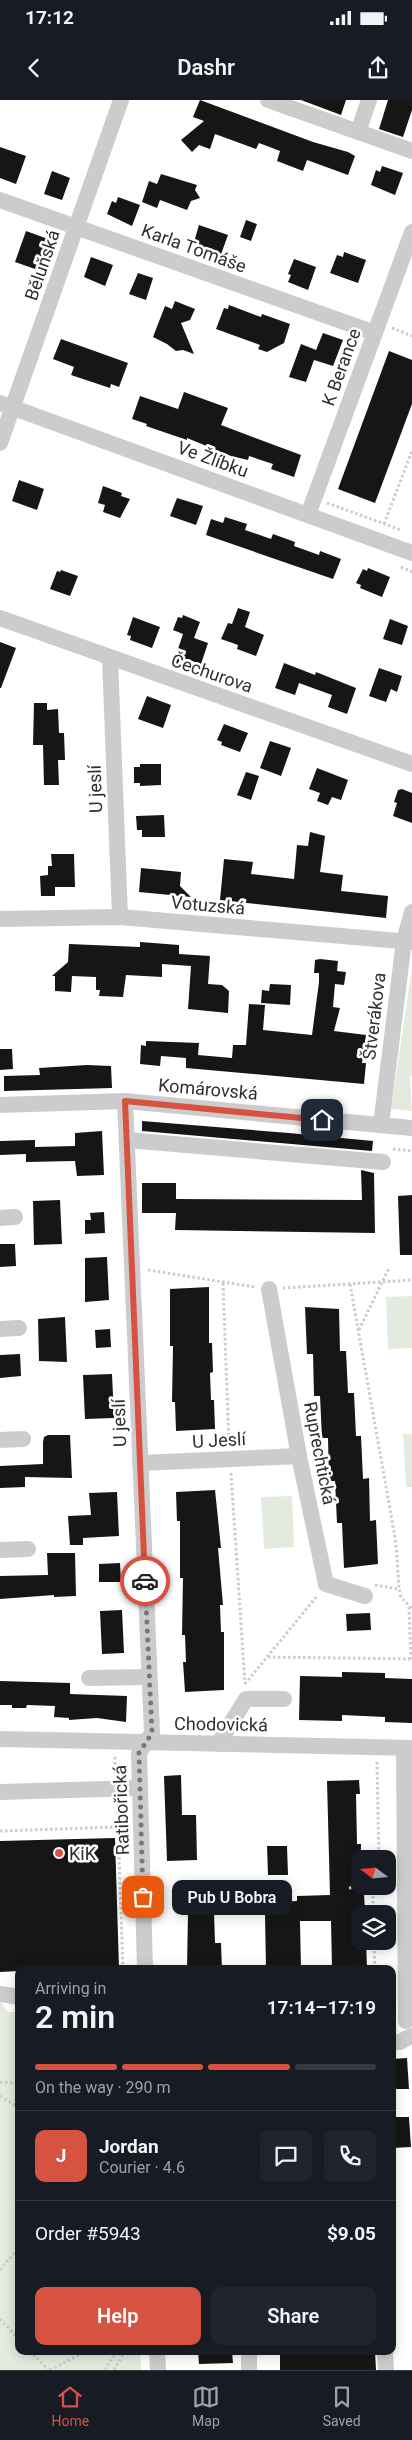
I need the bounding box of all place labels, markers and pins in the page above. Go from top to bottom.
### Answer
pin [301,1099,343,1141]
place label: KiK [69,1843,97,1864]
marker: KiK [53,1847,65,1859]
pin [122,1876,164,1918]
callout: Pub U Bobra [173,1880,293,1914]

